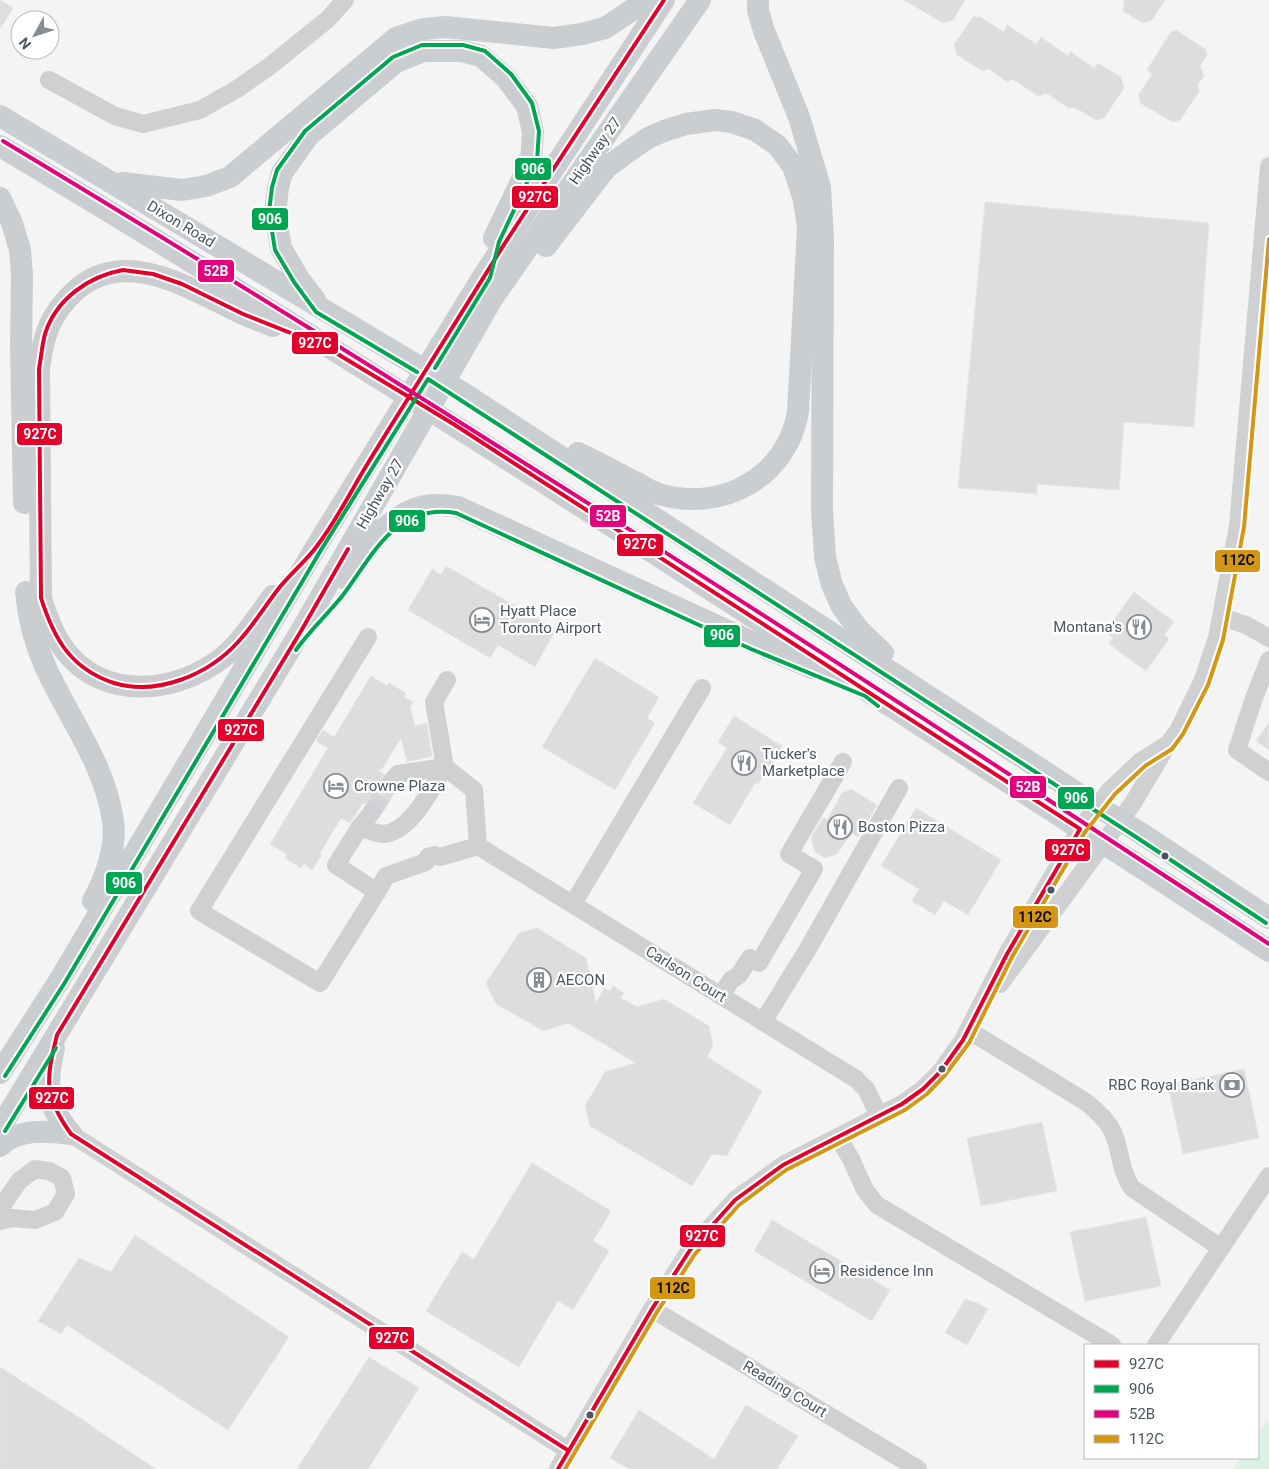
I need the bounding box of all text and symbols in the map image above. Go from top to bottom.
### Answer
north arrow [10,10,60,60]
text: N [16,34,34,52]
street label: Highway 27 [565,114,625,188]
line badge: 906 [514,157,552,181]
text: 906 [521,161,545,177]
line badge: 927C [511,185,559,209]
text: 927C [518,189,552,205]
street label: Dixon Road [144,197,218,251]
line badge: 906 [251,207,289,231]
text: 906 [258,211,282,227]
line badge: 52B [197,259,235,283]
text: 52B [204,263,229,279]
line badge: 927C [291,331,339,355]
text: 927C [298,335,332,351]
line badge: 927C [16,422,63,446]
text: 927C [23,426,57,442]
street label: Highway 27 [353,456,407,532]
line badge: 52B [589,504,627,528]
text: 52B [596,508,621,524]
line badge: 906 [388,509,426,533]
text: 906 [395,513,419,529]
line badge: 927C [616,533,664,557]
text: 927C [623,536,657,552]
line badge: 112C [1214,549,1261,573]
text: 112C [1221,552,1255,568]
place label: Hyatt Place Toronto Airport [500,602,602,637]
hotel icon: Hyatt Place Toronto Airport [469,607,495,633]
restaurant icon: Montana's [1126,614,1152,640]
place label: Montana's [1053,618,1122,636]
line badge: 906 [703,624,741,648]
text: 906 [710,627,734,643]
line badge: 927C [217,718,265,742]
text: 927C [224,722,258,738]
place label: Tucker's Marketplace [762,745,845,780]
restaurant icon: Tucker's Marketplace [731,750,757,776]
hotel icon: Crowne Plaza [323,773,349,799]
line badge: 52B [1009,775,1047,799]
place label: Crowne Plaza [354,777,445,795]
text: 52B [1016,779,1041,795]
line badge: 906 [1057,786,1095,810]
text: 906 [1064,790,1088,806]
restaurant icon: Boston Pizza [827,814,853,840]
place label: Boston Pizza [858,818,945,836]
line badge: 927C [1044,838,1091,862]
text: 927C [1051,842,1085,858]
unlabelled marker [1160,851,1170,861]
line badge: 906 [105,871,143,895]
text: 906 [112,875,136,891]
unlabelled marker [1046,885,1056,895]
line badge: 112C [1012,905,1059,929]
text: 112C [1018,909,1052,925]
street label: Carlson Court [642,942,730,1006]
building icon: AECON [526,967,552,993]
place label: AECON [556,971,605,989]
unlabelled marker [937,1064,947,1074]
bank icon: RBC Royal Bank [1219,1072,1245,1098]
place label: RBC Royal Bank [1108,1076,1214,1094]
line badge: 927C [28,1086,75,1110]
text: 927C [35,1090,69,1106]
line badge: 927C [679,1224,726,1248]
text: 927C [685,1228,719,1244]
hotel icon: Residence Inn [809,1258,835,1284]
place label: Residence Inn [840,1262,933,1280]
line badge: 112C [649,1276,696,1300]
text: 112C [656,1280,690,1296]
line badge: 927C [368,1326,415,1350]
text: 927C [375,1330,409,1346]
legend [1084,1344,1259,1459]
text: 927C [1129,1355,1164,1373]
street label: Reading Court [740,1357,830,1421]
text: 906 [1129,1380,1154,1398]
text: 52B [1129,1405,1155,1423]
unlabelled marker [585,1410,595,1420]
text: 112C [1129,1430,1164,1448]

